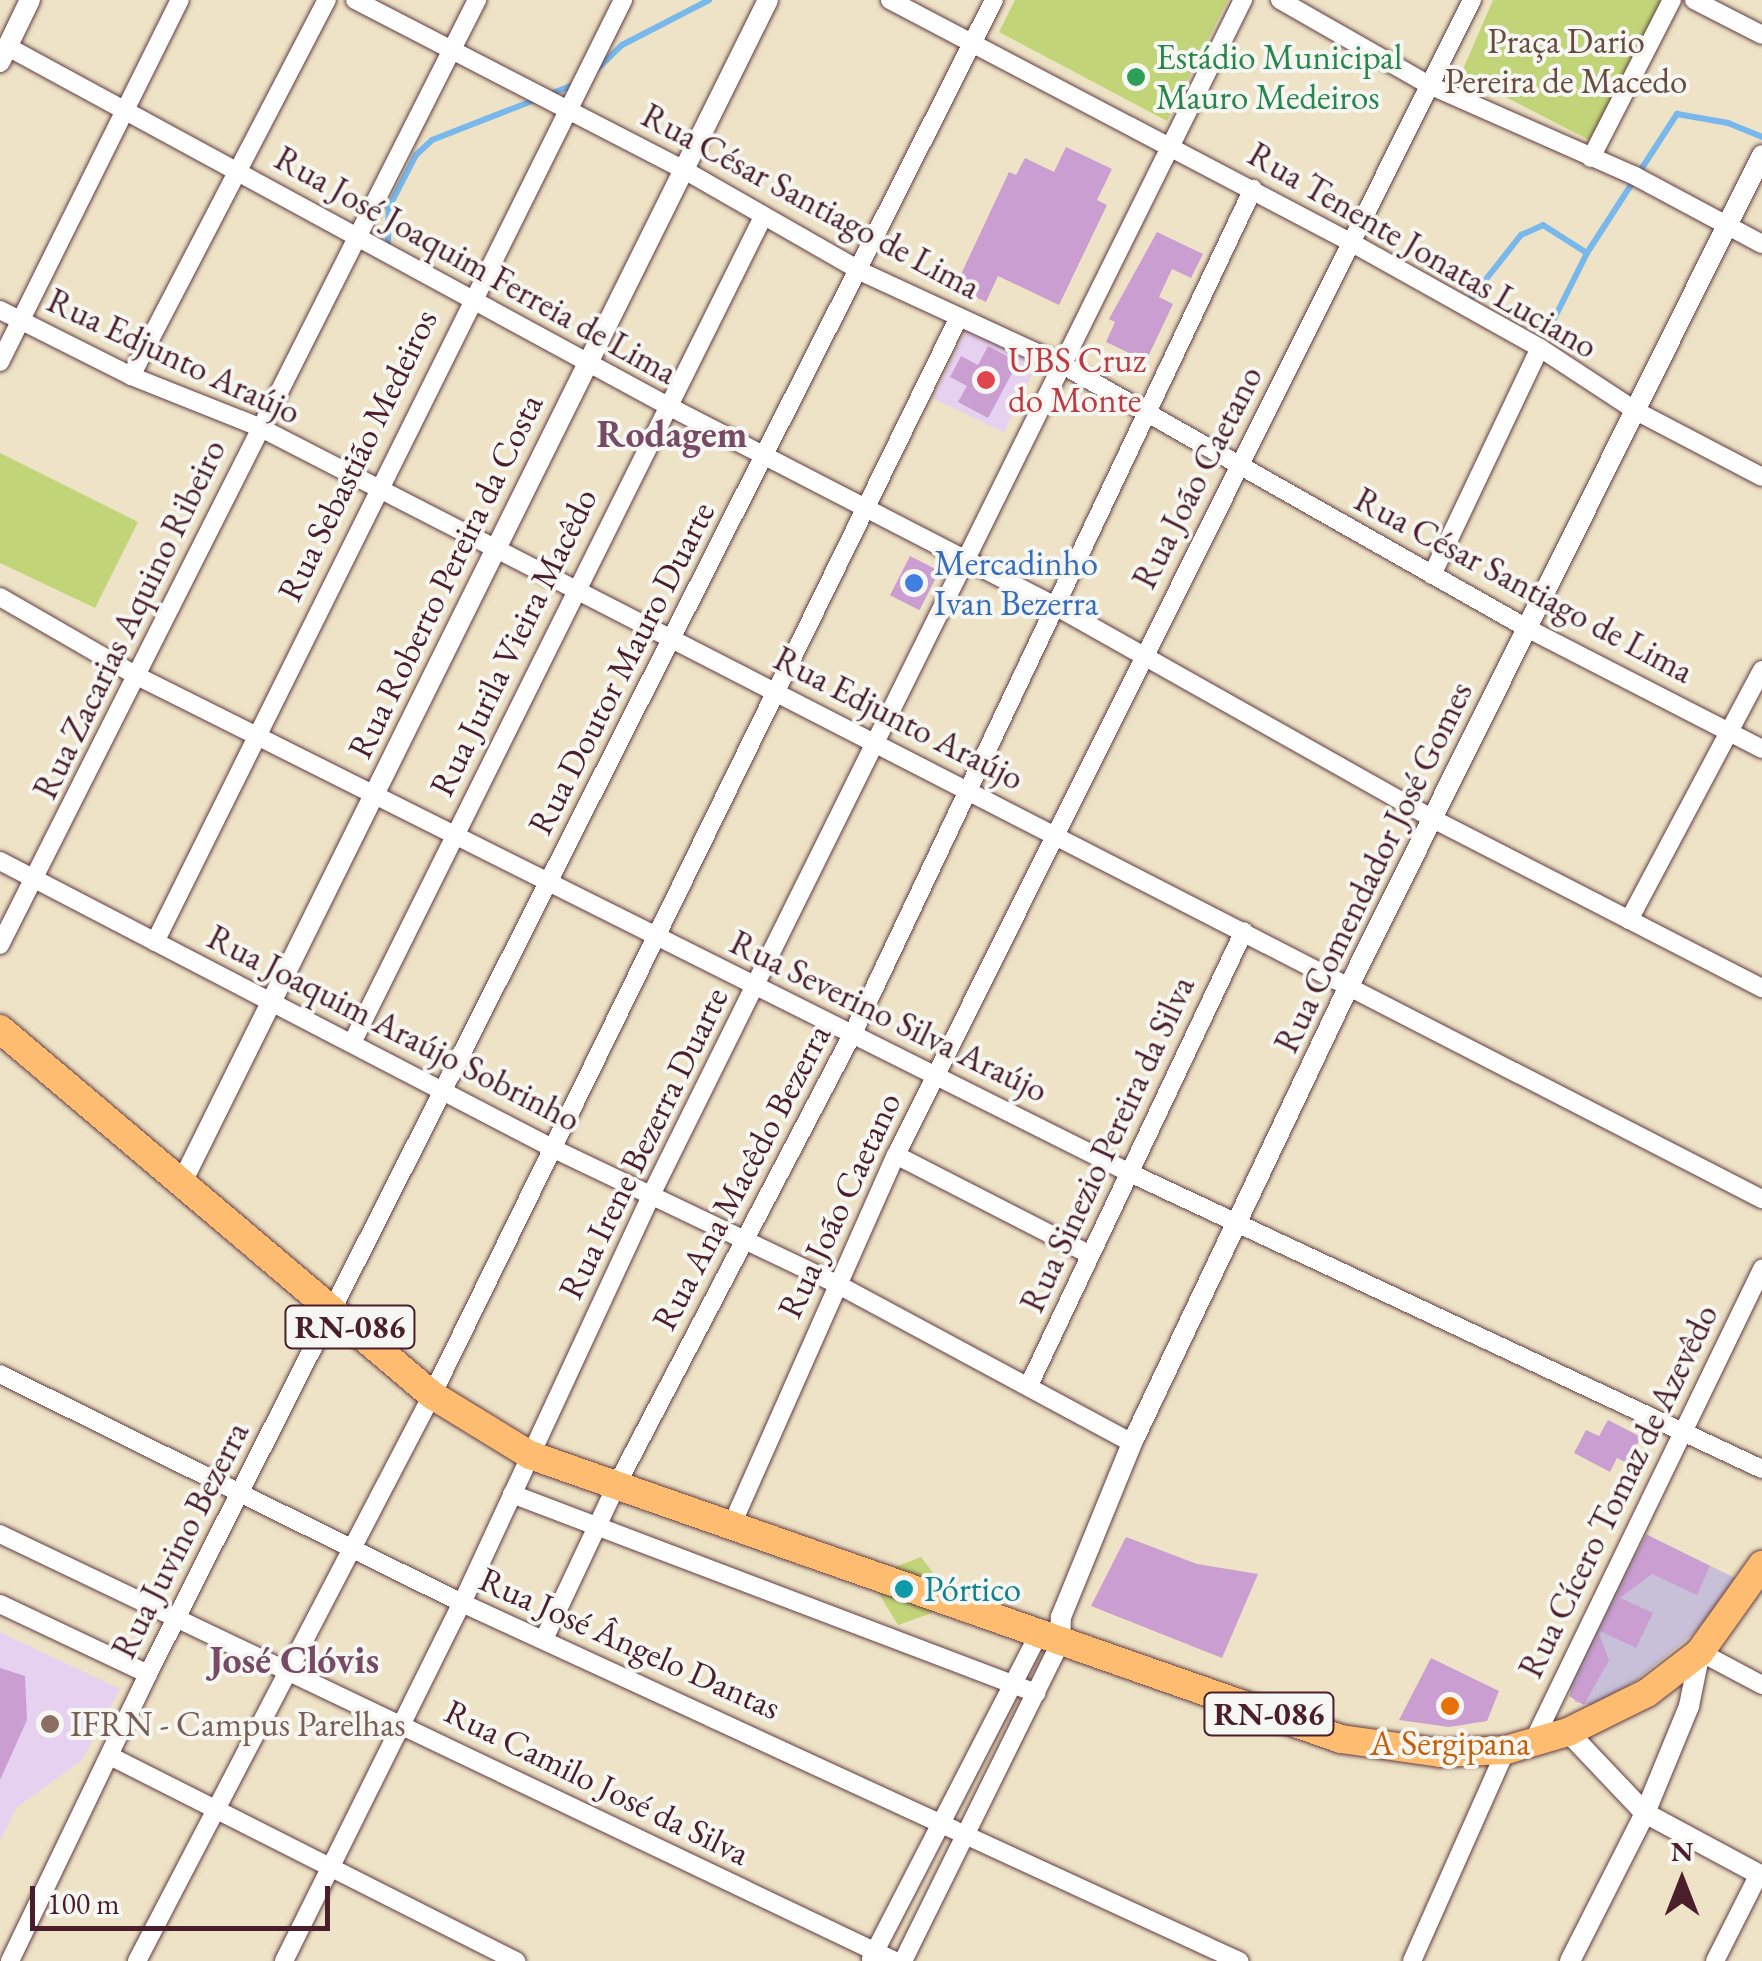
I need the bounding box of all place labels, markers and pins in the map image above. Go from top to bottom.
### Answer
place label: Estádio Municipal Mauro Medeiros [1156,36,1402,118]
marker: Estádio Municipal Mauro Medeiros [1125,66,1147,88]
place label: UBS Cruz do Monte [1008,339,1146,421]
marker: UBS Cruz do Monte [973,367,999,393]
place label: Mercadinho Ivan Bezerra [934,542,1099,624]
marker: Mercadinho Ivan Bezerra [903,572,925,594]
place label: Pórtico [924,1568,1021,1610]
marker: Pórtico [893,1578,915,1600]
marker: A Sergipana [1439,1695,1461,1717]
place label: IFRN - Campus Parelhas [70,1703,406,1745]
marker: IFRN - Campus Parelhas [39,1713,61,1735]
place label: A Sergipana [1370,1722,1530,1764]

